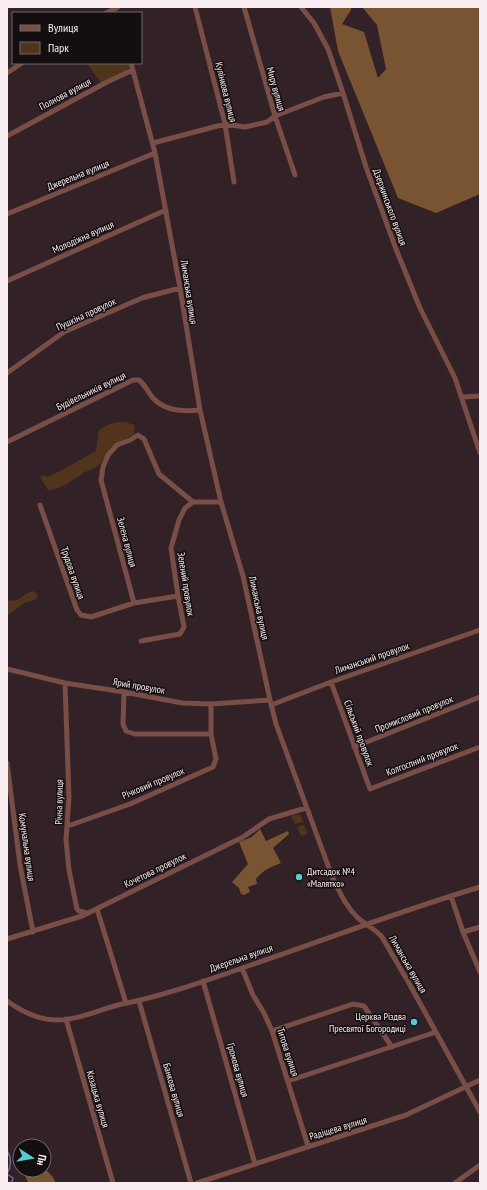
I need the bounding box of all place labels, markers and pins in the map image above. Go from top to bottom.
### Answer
place label: Дитсадок №4 «Малятко» [307,865,355,890]
marker: Дитсадок №4 «Малятко» [294,872,304,882]
place label: Церква Різдва Пресвятої Богородиці [329,1010,406,1035]
marker: Церква Різдва Пресвятої Богородиці [409,1017,419,1027]

